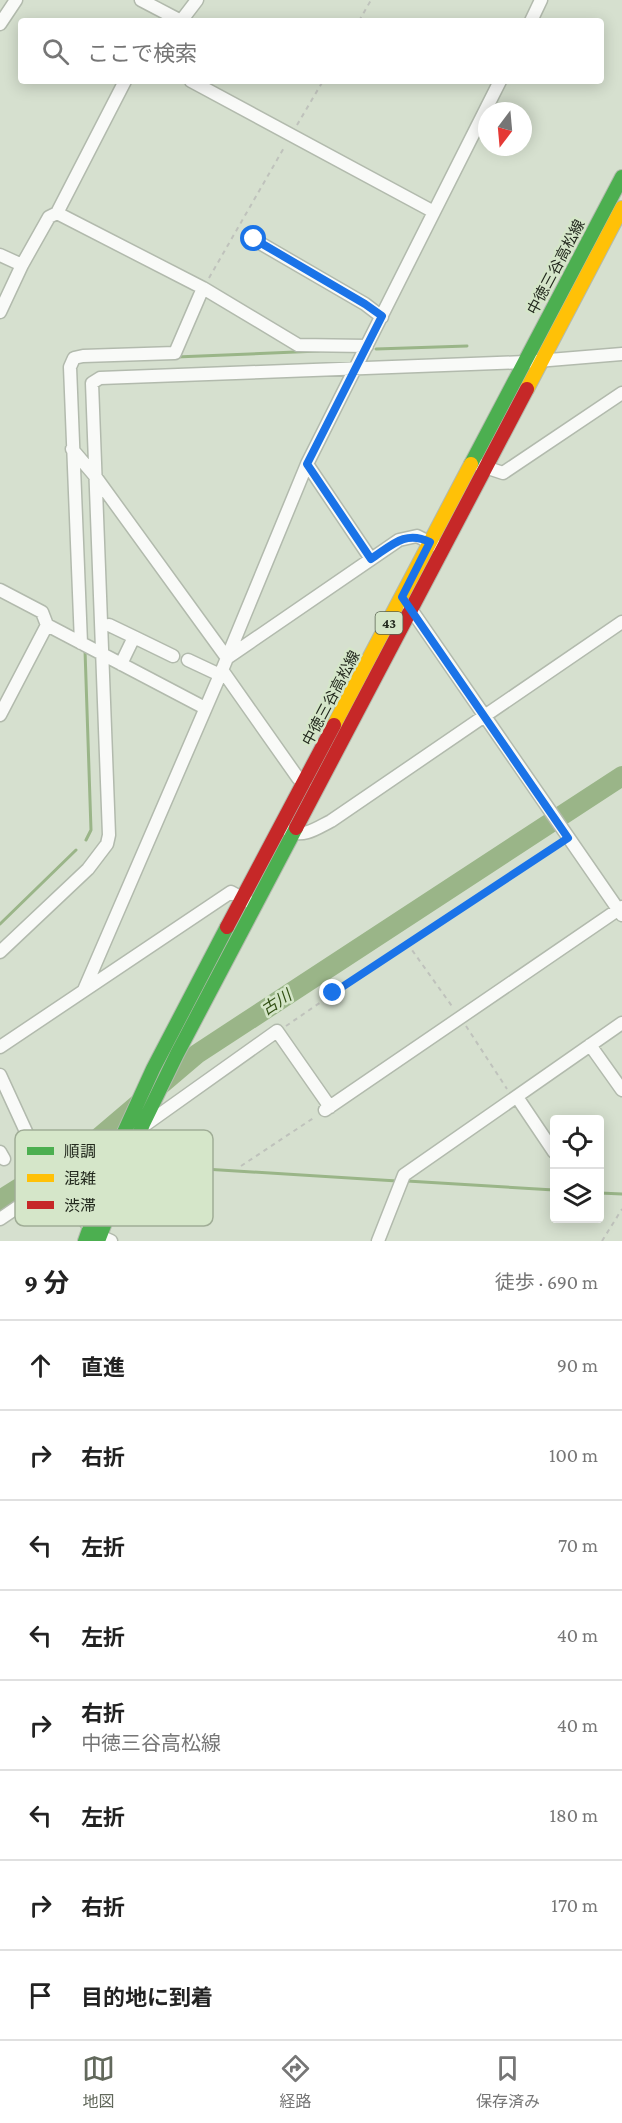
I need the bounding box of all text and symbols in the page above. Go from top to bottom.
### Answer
search box [18,18,604,84]
icon: search [39,35,72,68]
text: ここで検索 [87,41,197,66]
north arrow [478,102,532,156]
street label: 中徳三谷高松線 [524,217,588,317]
route start [240,225,266,251]
road number: 43 [376,612,402,634]
street label: 中徳三谷高松線 [299,648,363,748]
route end [319,979,345,1005]
water label: 古川 [258,985,296,1018]
map controls [550,1115,604,1223]
button: locate [550,1115,604,1169]
legend [15,1130,213,1226]
text: 順調 [64,1143,96,1160]
button: layers [550,1169,604,1223]
text: 混雑 [64,1170,96,1187]
text: 渋滞 [64,1197,96,1214]
text: 9 分 [24,1269,69,1298]
text: 徒歩 · 690 m [495,1271,598,1293]
icon: ahead [24,1349,57,1382]
text: 90 m [557,1354,598,1376]
text: 直進 [81,1355,125,1380]
icon: right [24,1439,57,1472]
text: 100 m [549,1444,598,1466]
text: 右折 [81,1445,125,1470]
icon: left [24,1529,57,1562]
text: 70 m [558,1534,598,1556]
text: 左折 [81,1535,125,1560]
icon: left [24,1619,57,1652]
text: 40 m [557,1624,598,1646]
text: 左折 [81,1625,125,1650]
text: 右折 [81,1701,125,1726]
icon: right [24,1709,57,1742]
text: 40 m [557,1714,598,1736]
text: 中徳三谷高松線 [81,1732,221,1754]
icon: left [24,1799,57,1832]
text: 180 m [549,1804,598,1826]
text: 左折 [81,1805,125,1830]
icon: right [24,1889,57,1922]
text: 170 m [551,1894,598,1916]
text: 右折 [81,1895,125,1920]
icon: arrive [24,1979,57,2012]
text: 目的地に到着 [81,1985,213,2010]
tab: 地図 [82,2052,115,2112]
tab: 経路 [279,2052,312,2112]
tab: 保存済み [476,2052,540,2112]

